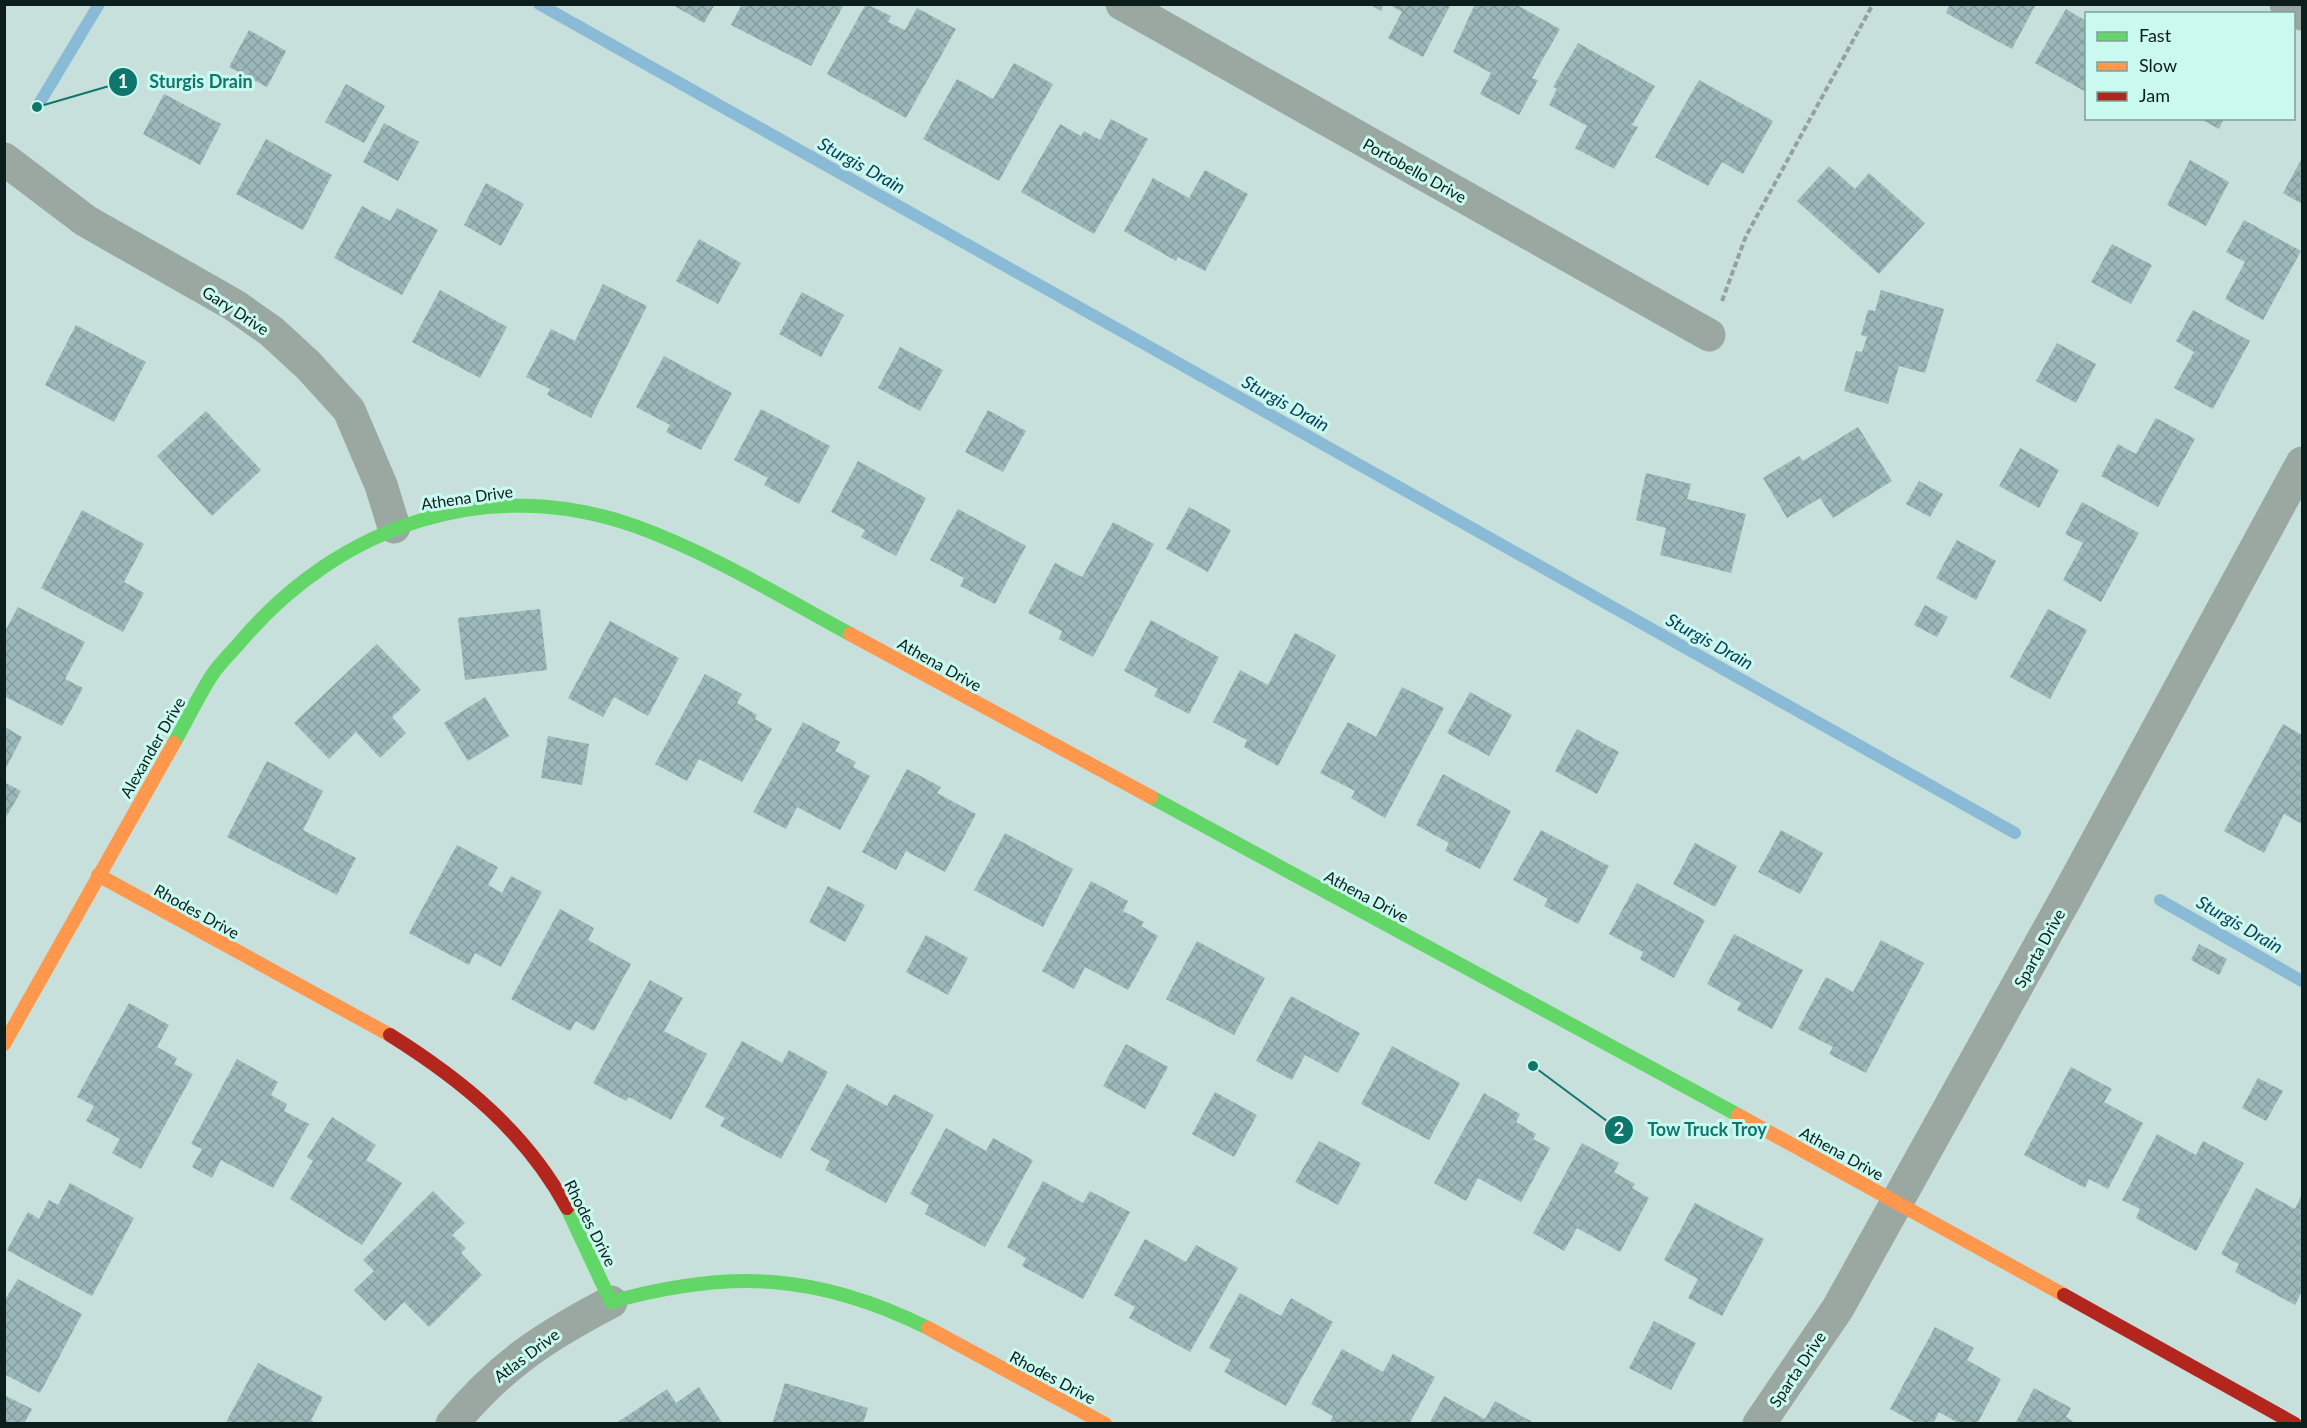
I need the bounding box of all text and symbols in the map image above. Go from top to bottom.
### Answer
legend [2085,12,2295,120]
text: Fast [2139,24,2172,46]
text: Slow [2139,54,2177,76]
callout: Sturgis Drain [108,64,265,100]
text: 1 [118,70,128,92]
text: Sturgis Drain [149,70,253,92]
text: Jam [2139,84,2170,106]
water label: Sturgis Drain [815,132,909,198]
street label: Portobello Drive [1360,134,1470,206]
street label: Gary Drive [199,281,273,339]
water label: Sturgis Drain [1239,370,1333,436]
street label: Athena Drive [420,481,514,513]
water label: Sturgis Drain [1663,608,1757,674]
street label: Athena Drive [895,633,985,695]
street label: Alexander Drive [116,693,188,801]
street label: Athena Drive [1322,866,1412,926]
street label: Rhodes Drive [151,880,243,942]
water label: Sturgis Drain [2193,890,2287,958]
street label: Sparta Drive [2010,905,2068,991]
callout: Tow Truck Troy [1604,1112,1779,1148]
text: 2 [1614,1118,1624,1140]
text: Tow Truck Troy [1647,1118,1767,1140]
street label: Athena Drive [1797,1122,1887,1184]
street label: Rhodes Drive [561,1177,621,1269]
street label: Atlas Drive [490,1324,562,1386]
street label: Sparta Drive [1765,1328,1829,1410]
street label: Rhodes Drive [1007,1346,1099,1408]

